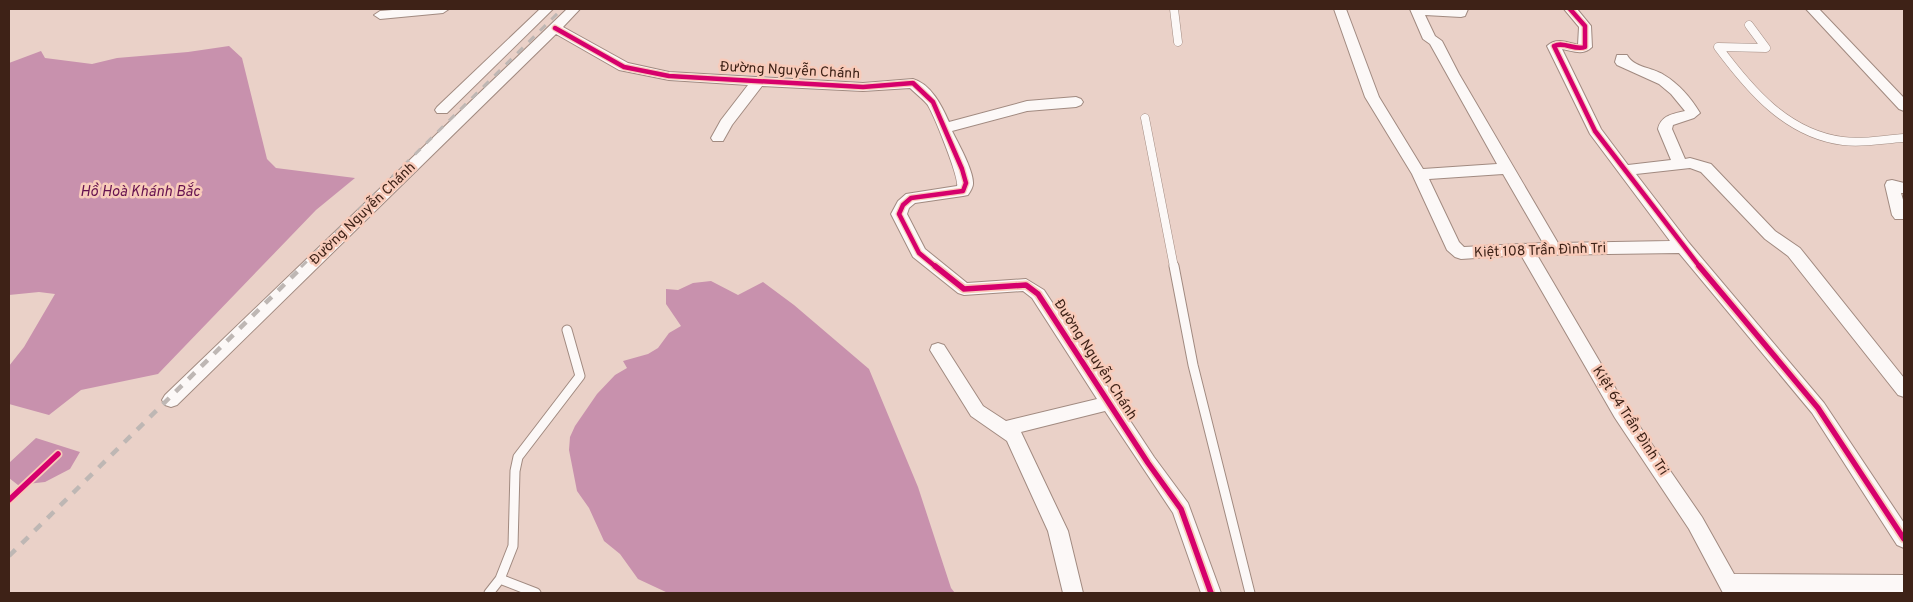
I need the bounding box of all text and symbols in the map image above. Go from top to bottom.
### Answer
street label: Đường Nguyễn Chánh [720,58,861,83]
street label: Đường Nguyễn Chánh [306,158,419,269]
water label: Hồ Hoà Khánh Bắc [80,182,201,202]
street label: Kiệt 108 Trần Đình Tri [1474,240,1606,262]
street label: Đường Nguyễn Chánh [1050,296,1141,423]
street label: Kiệt 64 Trần Đình Tri [1588,363,1672,479]

